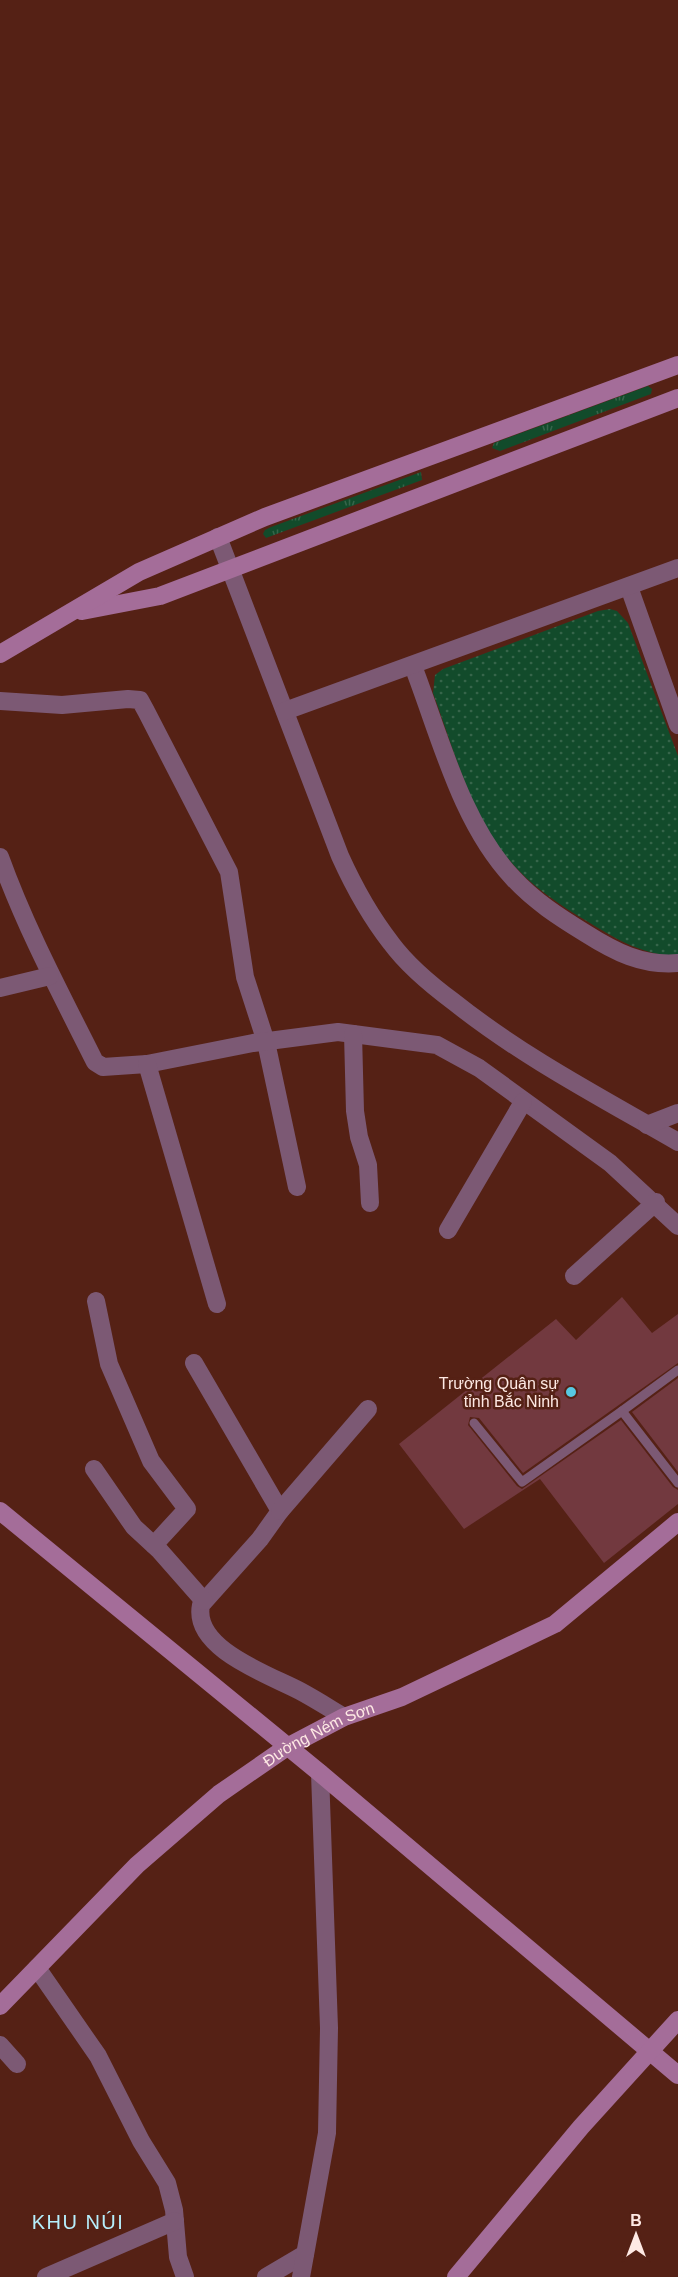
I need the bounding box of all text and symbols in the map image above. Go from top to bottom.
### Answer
place label: Trường Quân sự tỉnh Bắc Ninh [439,1375,559,1410]
marker: Trường Quân sự tỉnh Bắc Ninh [564,1385,578,1399]
street label: Đường Ném Sơn [260,1699,377,1770]
north arrow [606,2205,666,2265]
district label: KHU NÚI [32,2211,124,2233]
text: B [630,2212,642,2229]

